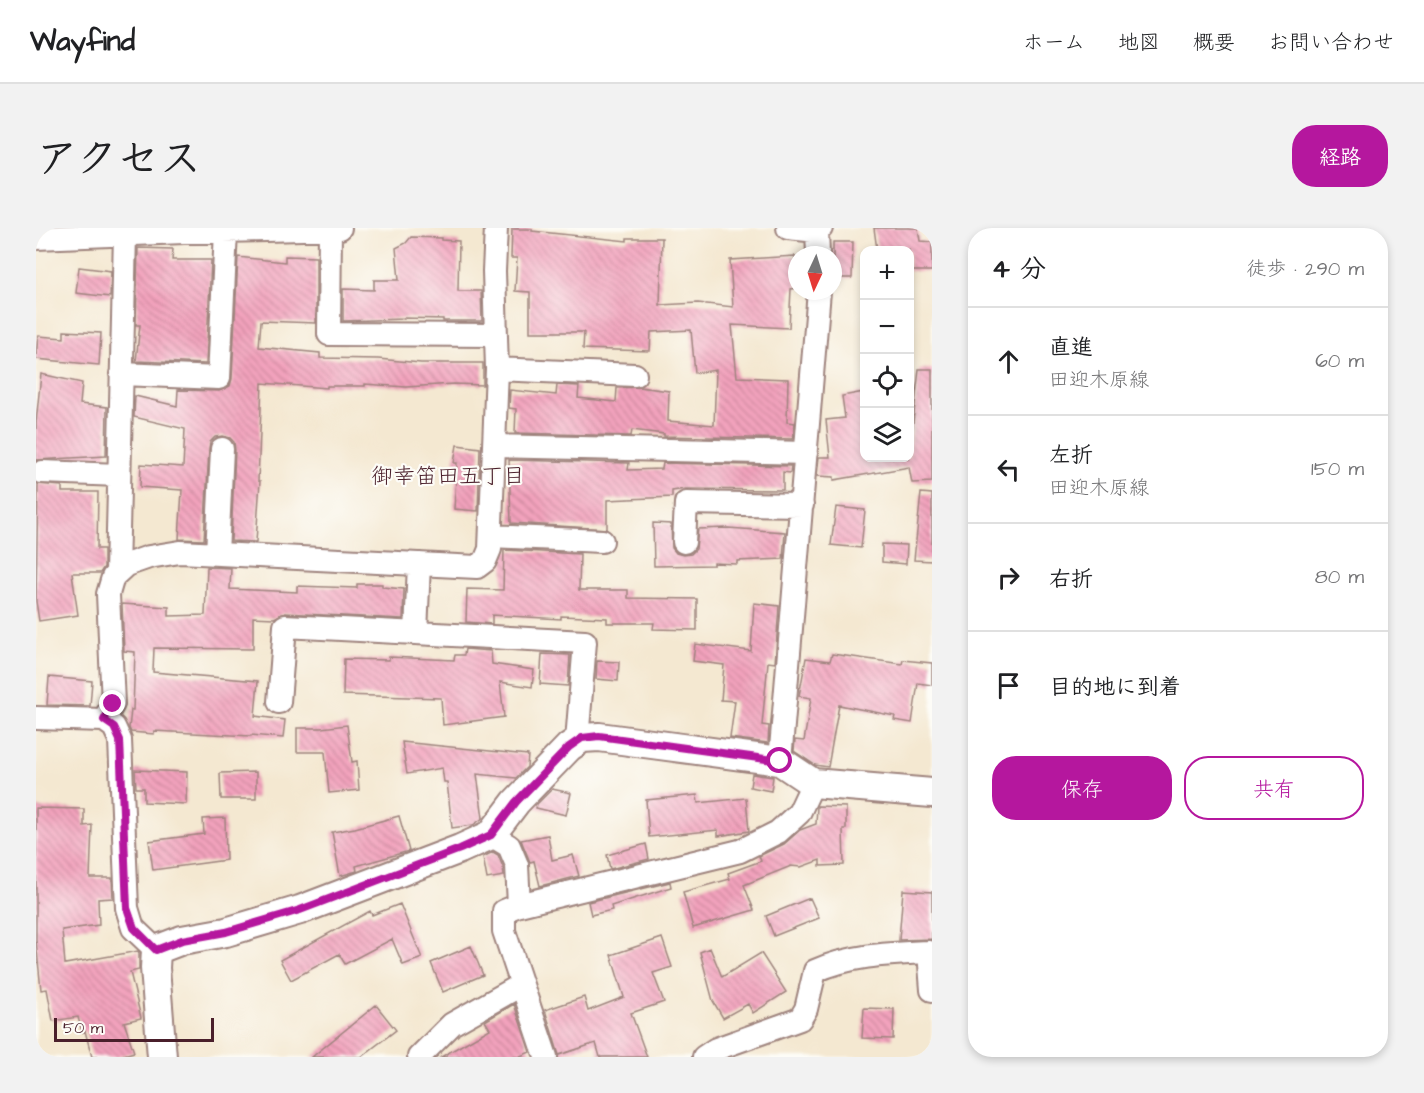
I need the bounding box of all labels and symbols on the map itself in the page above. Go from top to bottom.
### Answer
north arrow [788,246,842,300]
district label: 御幸笛田五丁目 [371,461,525,492]
route end [99,690,125,716]
route start [766,747,792,773]
scale bar [54,1015,214,1042]

